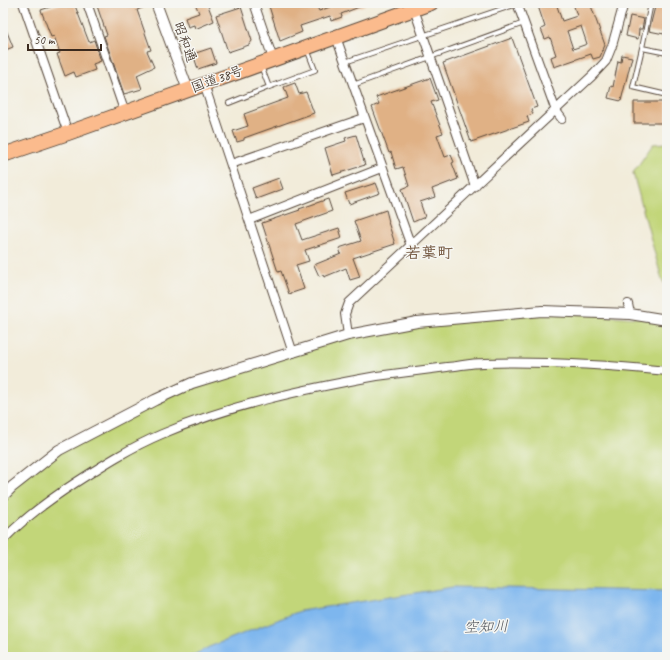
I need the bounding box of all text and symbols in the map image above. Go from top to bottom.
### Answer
street label: 昭和通 [170,19,200,65]
scale bar [28,26,101,52]
text: 50 m [34,32,56,48]
street label: 国道38号 [188,62,246,96]
district label: 若葉町 [405,243,453,263]
water label: 空知川 [463,617,509,637]

